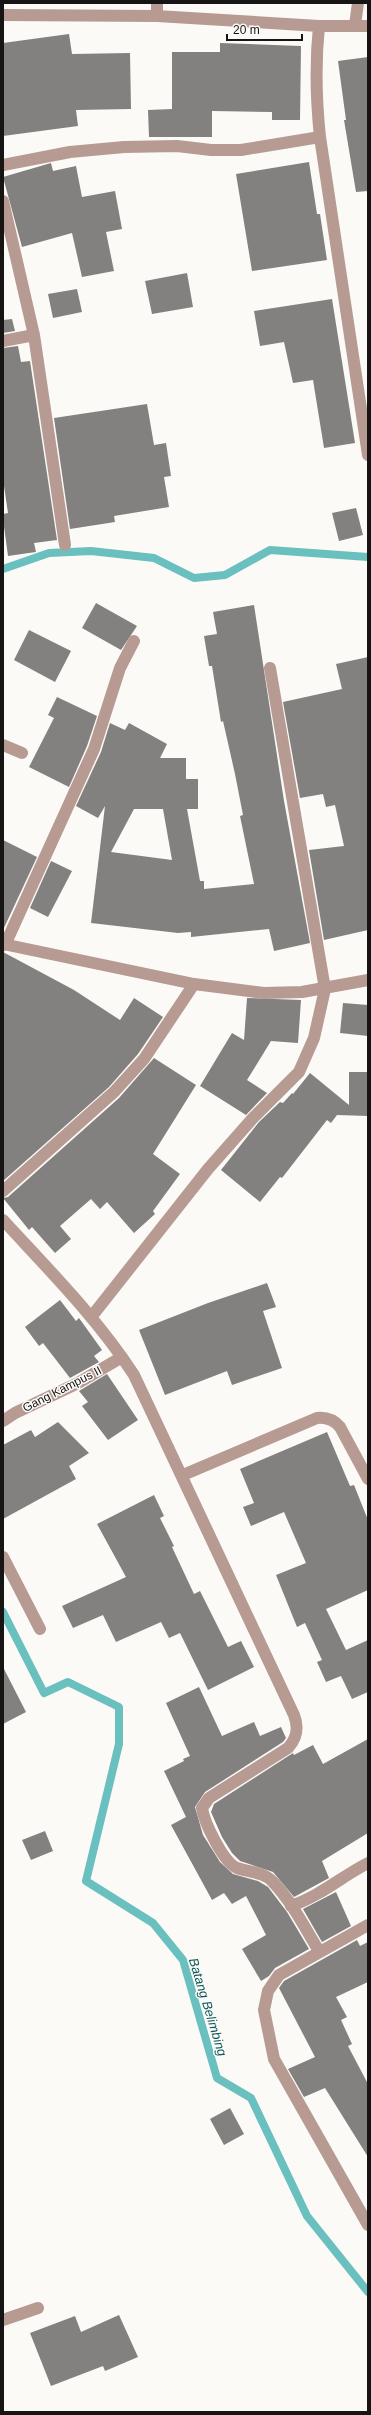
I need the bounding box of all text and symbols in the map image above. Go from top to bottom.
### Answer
scale bar [227,16,302,42]
text: 20 m [233,23,260,37]
street label: Gang Kampus II [20,1363,104,1415]
water label: Batang Belimbing [186,1956,230,2059]

